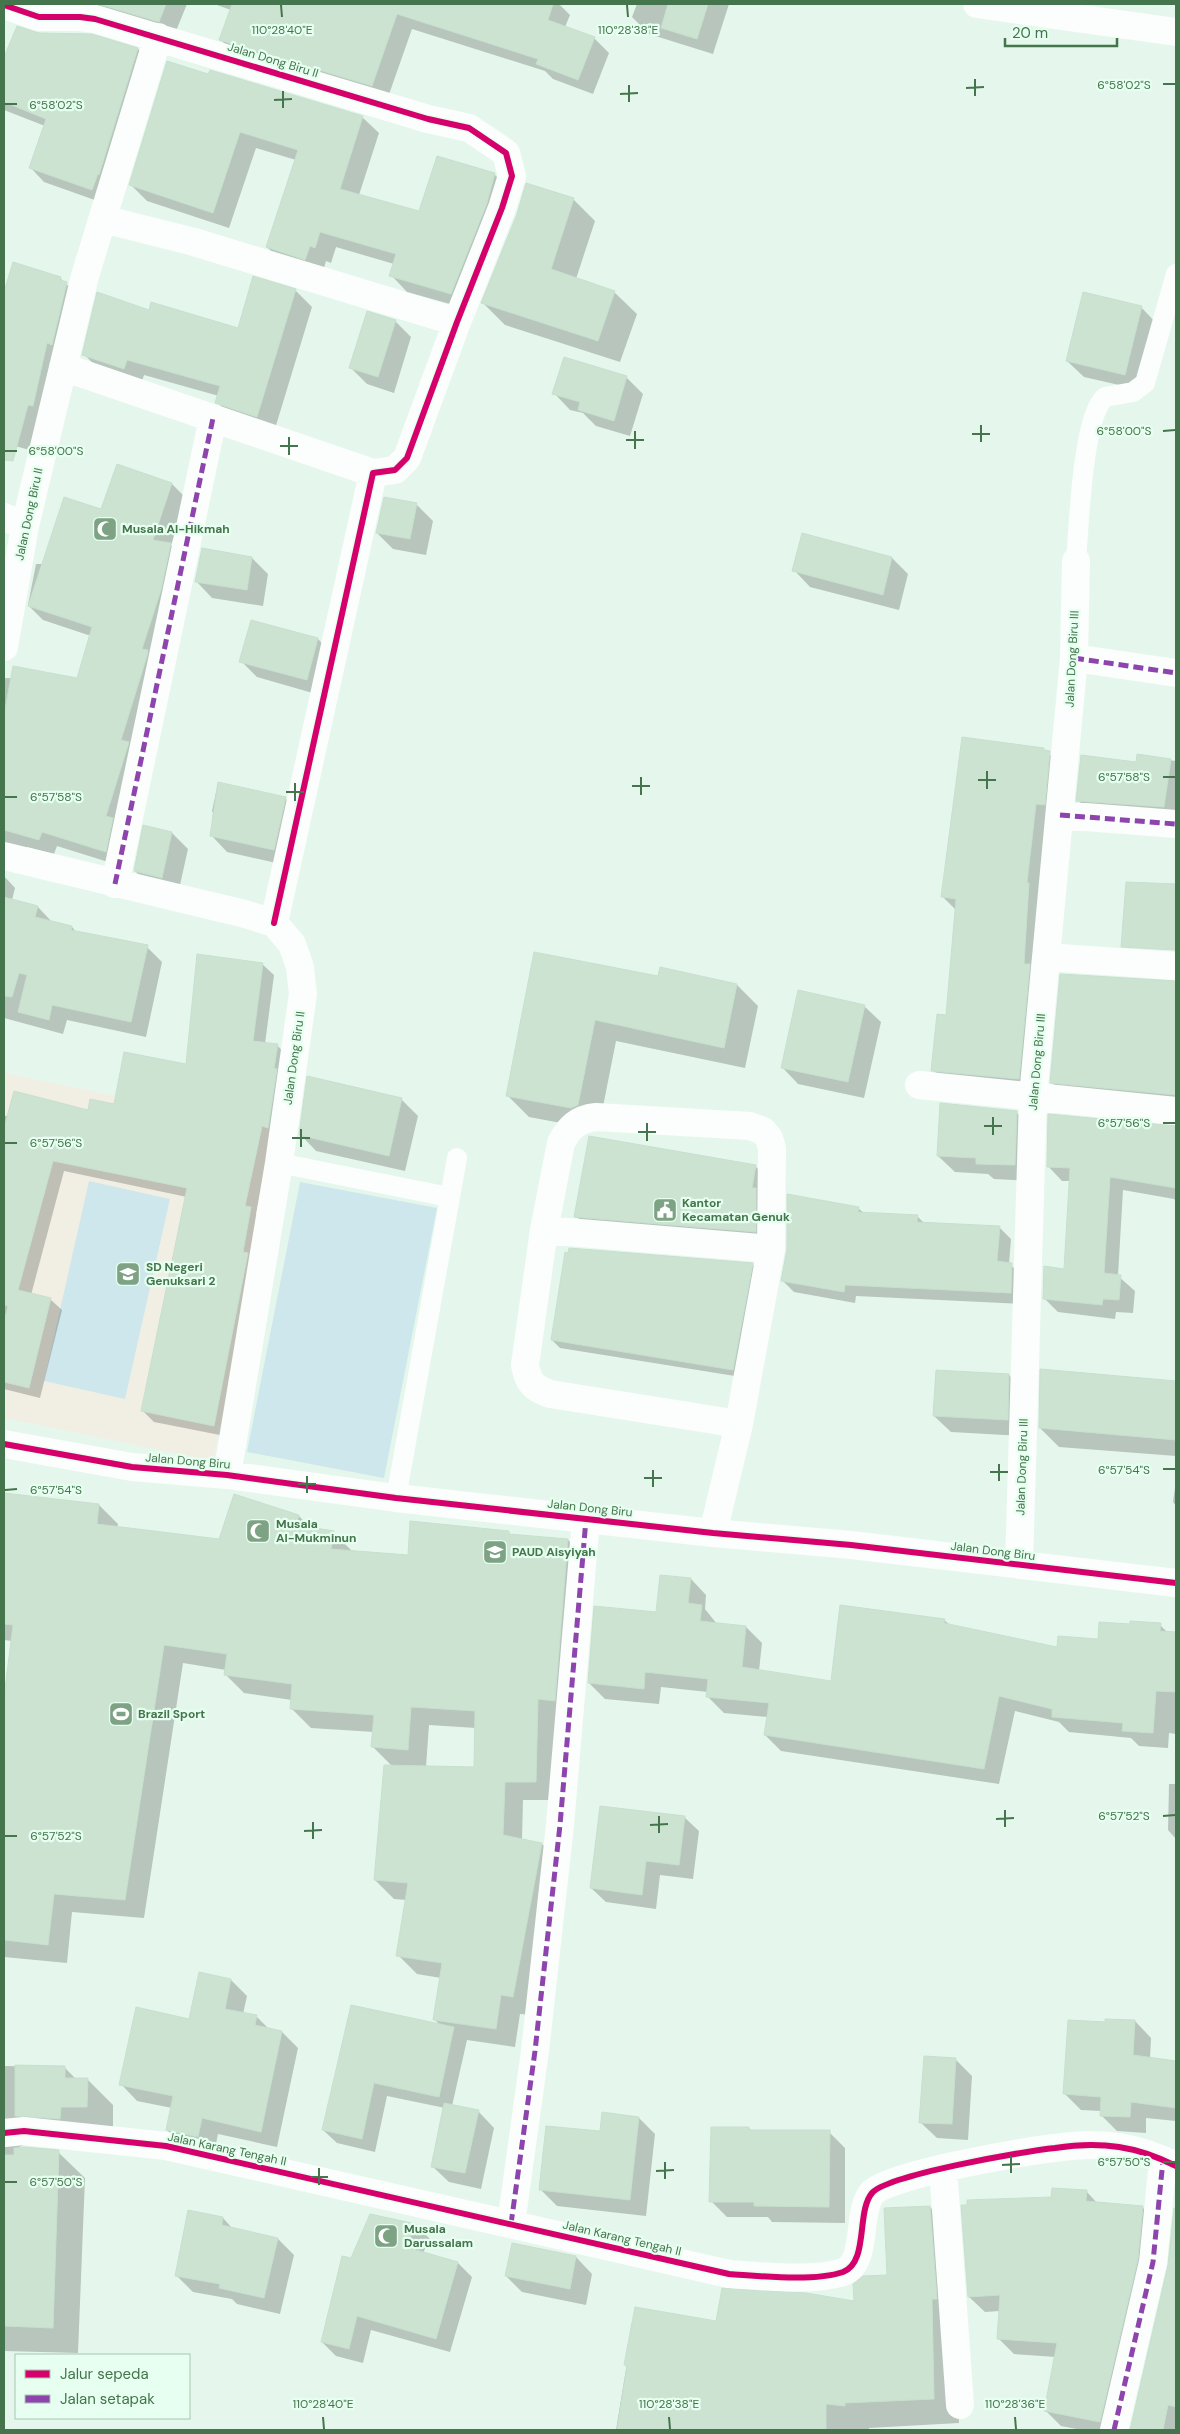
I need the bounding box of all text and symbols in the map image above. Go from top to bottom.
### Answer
scale bar [1005,15,1118,47]
text: 110°28'40"E [252,22,313,38]
text: 110°28'38"E [598,22,658,38]
text: 20 m [1012,23,1048,43]
street label: Jalan Dong Biru II [226,39,320,81]
text: 6°58'02"S [1097,77,1151,93]
text: 6°58'02"S [29,97,83,113]
text: 6°58'00"S [1096,423,1152,439]
text: 6°58'00"S [28,443,84,459]
street label: Jalan Dong Biru II [11,466,47,562]
mosque icon: Musala Al-Hikmah [92,516,118,542]
place label: Musala Al-Hikmah [122,521,230,537]
street label: Jalan Dong Biru III [1061,610,1083,708]
text: 6°57'58"S [1098,769,1150,785]
text: 6°57'58"S [30,789,82,805]
street label: Jalan Dong Biru II [280,1010,308,1106]
street label: Jalan Dong Biru III [1025,1013,1049,1111]
text: 6°57'56"S [1098,1115,1150,1131]
text: 6°57'56"S [30,1135,82,1151]
place label: Kantor Kecamatan Genuk [682,1195,790,1225]
public building icon: Kantor Kecamatan Genuk [652,1197,678,1223]
place label: SD Negeri Genuksari 2 [146,1259,215,1289]
school or university icon: SD Negeri Genuksari 2 [115,1261,141,1287]
street label: Jalan Dong Biru III [1012,1418,1032,1516]
street label: Jalan Dong Biru [145,1449,231,1473]
text: 6°57'54"S [1098,1462,1150,1478]
text: 6°57'54"S [30,1482,82,1498]
street label: Jalan Dong Biru [547,1496,633,1520]
place label: Musala Al-Mukminun [276,1516,356,1546]
mosque icon: Musala Al-Mukminun [245,1518,271,1544]
street label: Jalan Dong Biru [950,1538,1036,1564]
school or university icon: PAUD Aisyiyah [482,1539,508,1565]
place label: PAUD Aisyiyah [512,1544,596,1560]
sports icon: Brazil Sport [108,1701,134,1727]
place label: Brazil Sport [138,1706,205,1722]
text: 6°57'52"S [1098,1808,1150,1824]
text: 6°57'52"S [30,1828,82,1844]
street label: Jalan Karang Tengah II [166,2129,288,2169]
text: 6°57'50"S [1097,2154,1151,2170]
text: 6°57'50"S [29,2174,83,2190]
street label: Jalan Karang Tengah II [561,2217,683,2259]
place label: Musala Darussalam [404,2221,473,2251]
mosque icon: Musala Darussalam [373,2223,399,2249]
legend [15,2354,190,2419]
text: Jalur sepeda [60,2364,149,2384]
text: Jalan setapak [60,2389,155,2409]
text: 110°28'40"E [293,2396,354,2412]
text: 110°28'38"E [639,2396,699,2412]
text: 110°28'36"E [985,2396,1046,2412]

